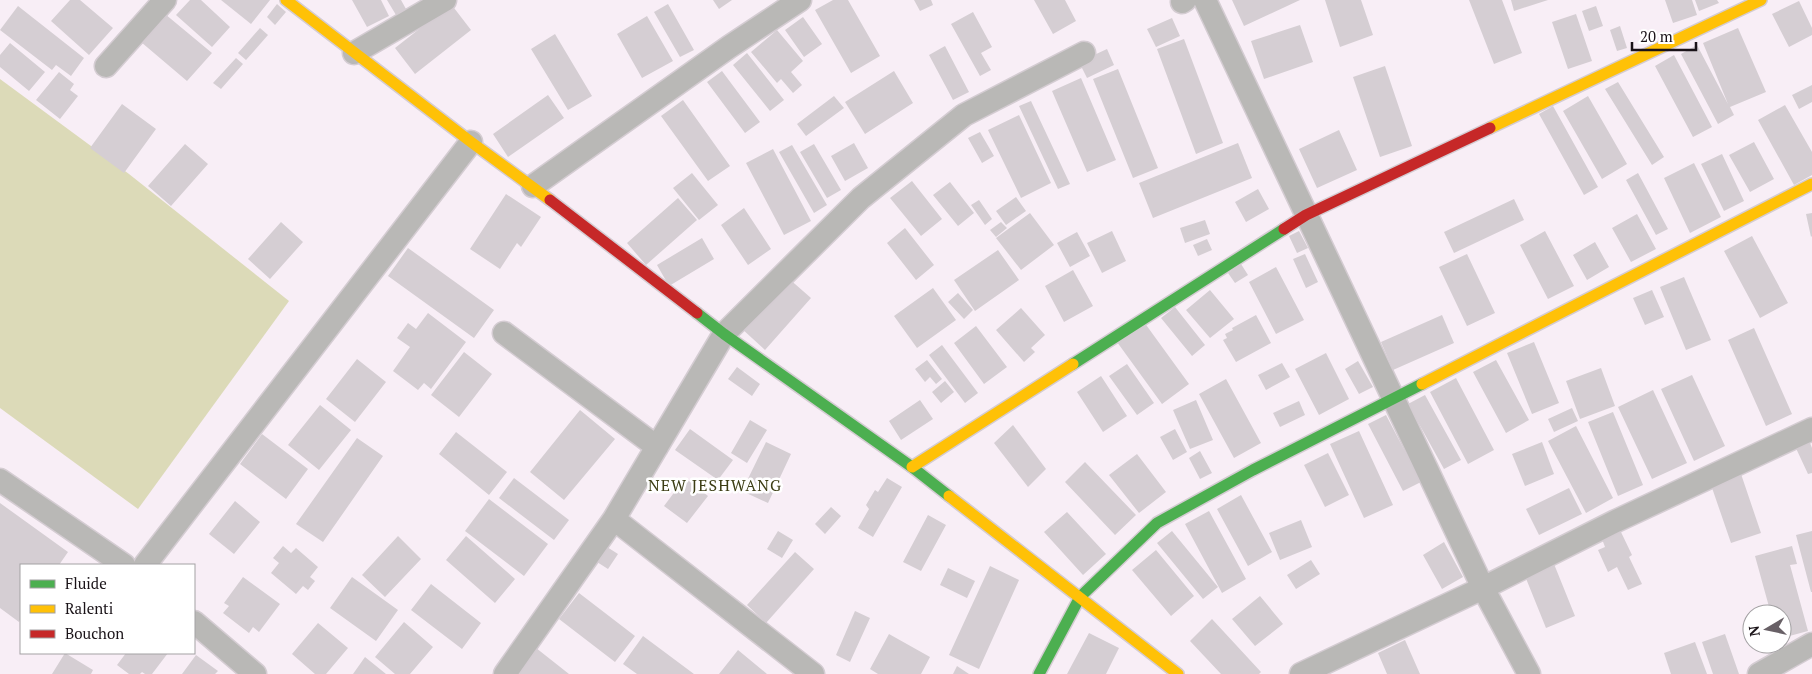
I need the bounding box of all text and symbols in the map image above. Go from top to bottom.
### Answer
scale bar [1632,20,1696,52]
text: 20 m [1640,26,1673,46]
district label: NEW JESHWANG [648,474,782,496]
legend [20,564,195,654]
text: Fluide [65,573,107,593]
text: Ralenti [65,598,113,618]
north arrow [1742,604,1792,654]
text: Bouchon [65,623,124,643]
text: N [1743,624,1764,638]

